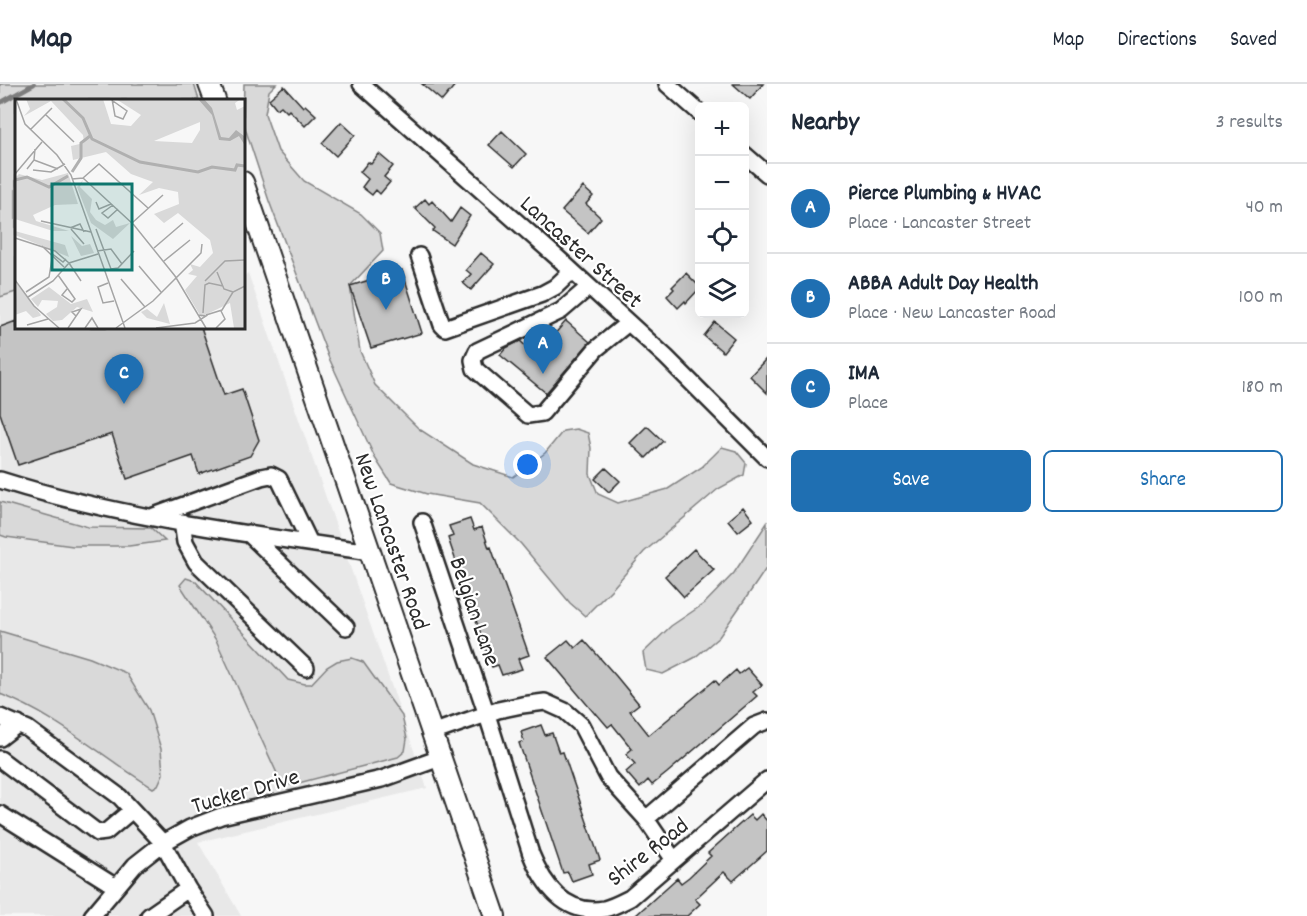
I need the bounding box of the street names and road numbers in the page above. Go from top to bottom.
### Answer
street label: Lancaster Street [511,189,649,318]
street label: New Lancaster Road [344,449,436,635]
street label: Belgian Lane [439,553,508,671]
street label: Tucker Drive [188,761,304,824]
street label: Shire Road [601,810,697,896]

